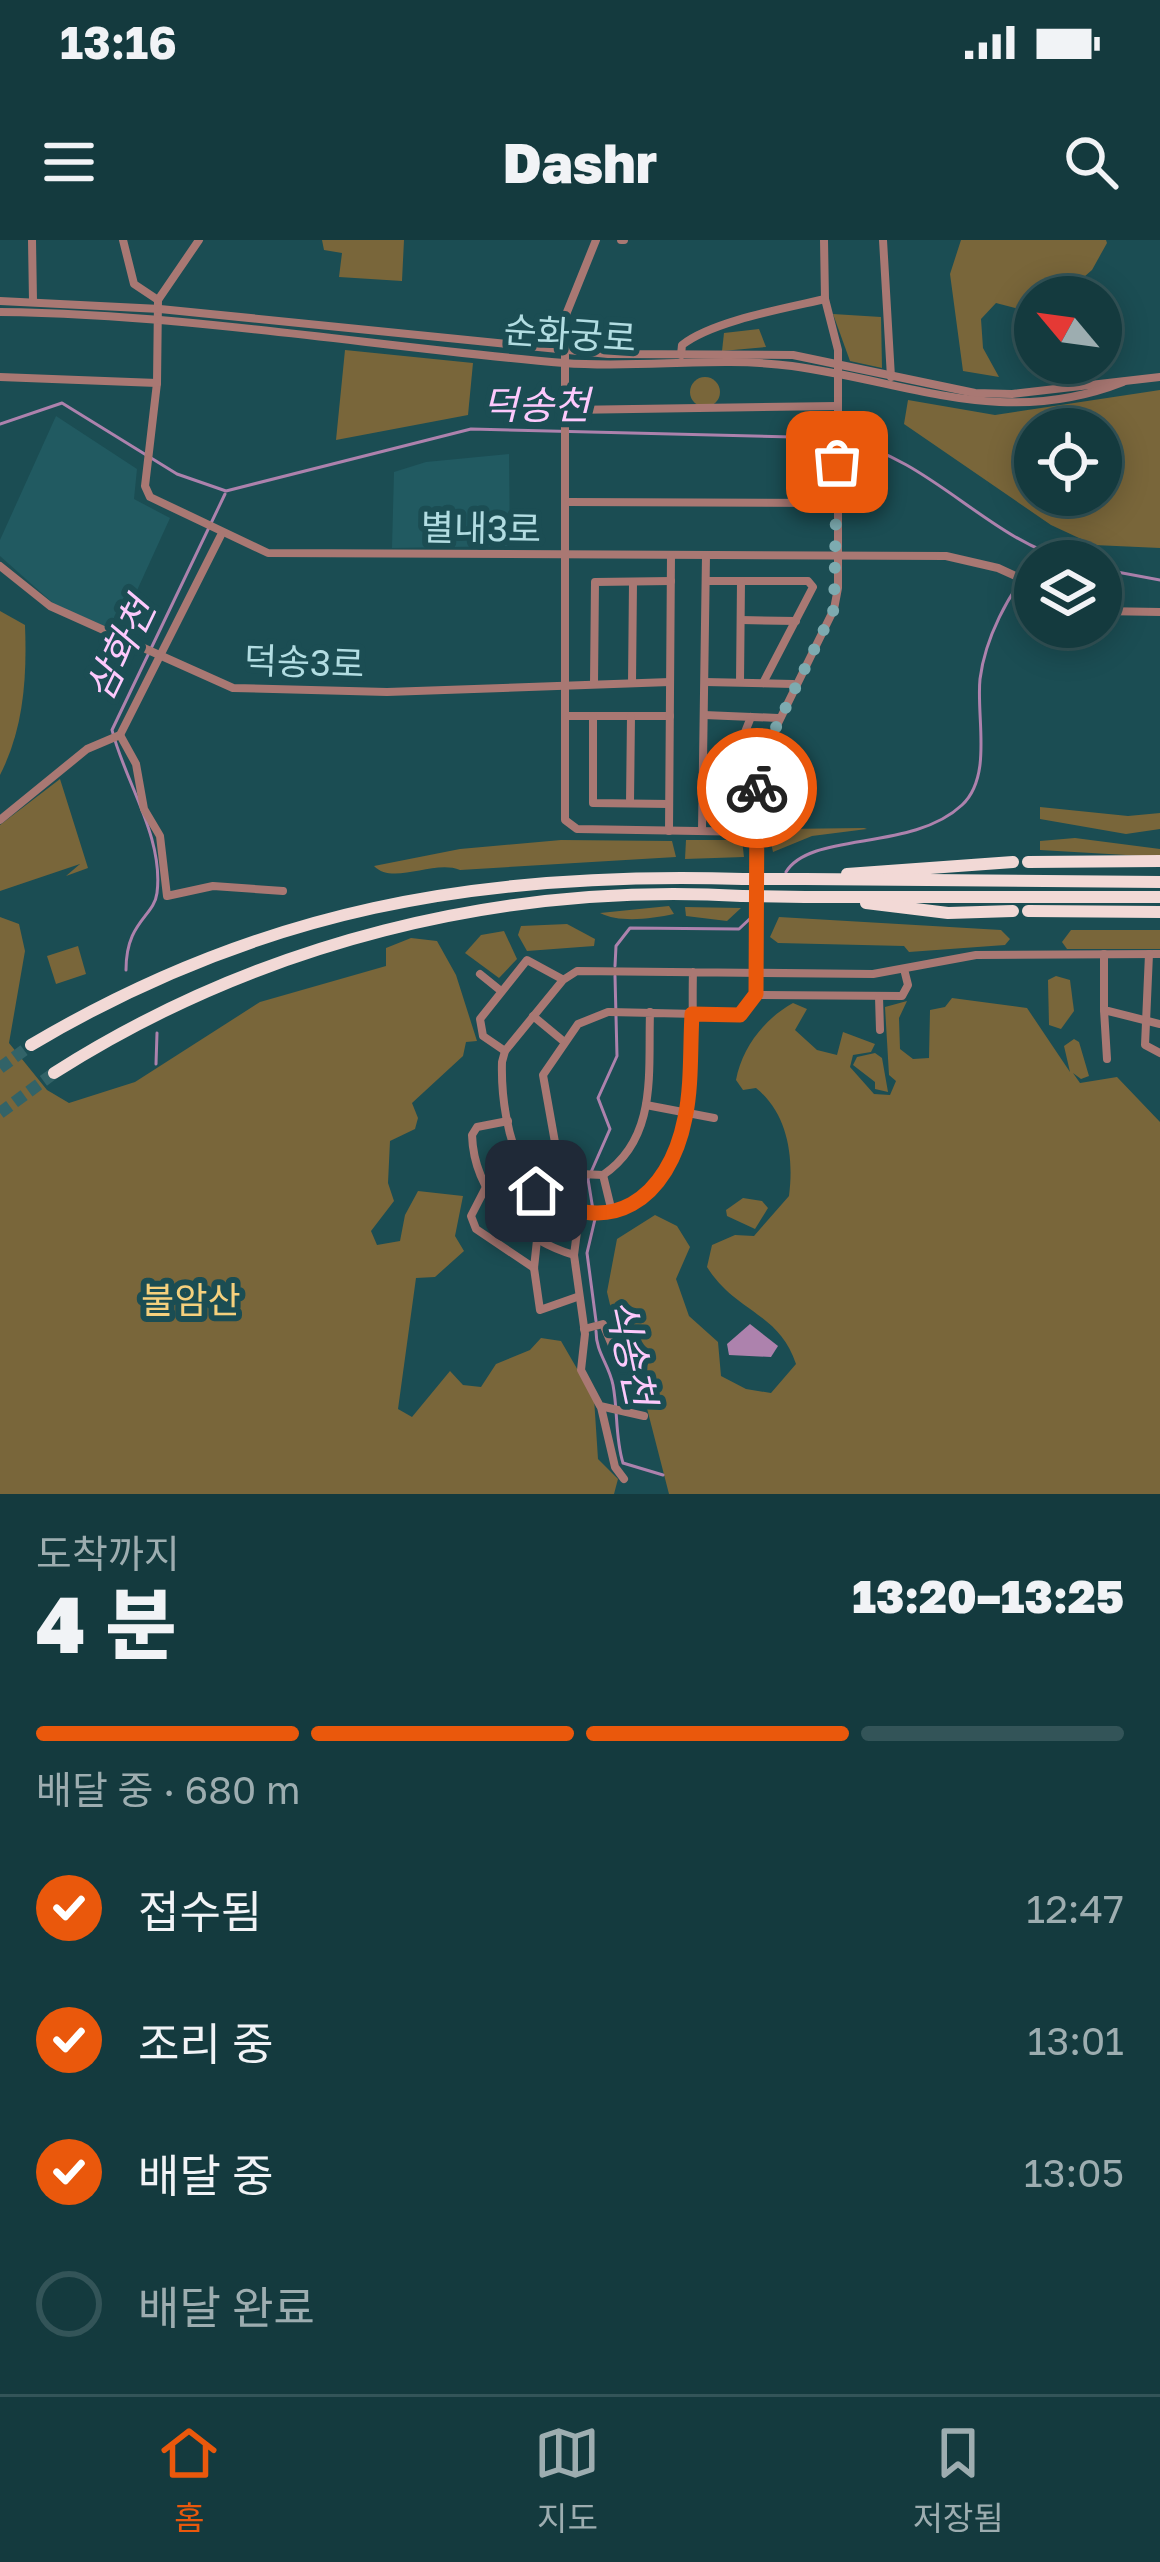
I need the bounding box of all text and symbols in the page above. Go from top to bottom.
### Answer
text: 13:16 [60,15,177,69]
icon: menu [36,129,102,195]
icon: search [1058,129,1124,195]
text: Dashr [503,130,657,195]
north arrow [1014,276,1122,384]
map controls [1014,276,1122,648]
street label: 순화궁로 [502,307,638,360]
water label: 덕송천 [482,381,594,428]
button: locate [1014,408,1122,516]
pin [786,411,888,513]
icon: bag [804,429,870,495]
street label: 별내3로 [420,505,542,550]
button: layers [1014,540,1122,648]
water label: 삼화천 [75,586,166,707]
street label: 덕송3로 [243,638,365,685]
courier [697,728,817,848]
icon: bike [724,755,790,821]
pin [485,1140,587,1242]
icon: home [503,1158,569,1224]
park label: 불암산 [141,1278,241,1321]
water label: 식송천 [597,1294,667,1413]
text: 도착까지 [36,1530,180,1577]
text: 13:20–13:25 [852,1569,1124,1623]
text: 4 분 [36,1577,177,1670]
text: 배달 중 · 680 m [36,1766,300,1813]
icon: check [36,1875,102,1941]
text: 접수됨 [138,1884,262,1938]
text: 12:47 [1026,1885,1124,1932]
icon: check [36,2007,102,2073]
text: 조리 중 [138,2016,273,2070]
text: 13:01 [1027,2017,1124,2064]
icon: check [36,2139,102,2205]
text: 배달 중 [138,2148,273,2202]
text: 13:05 [1024,2149,1124,2196]
text: 배달 완료 [138,2280,315,2334]
tab: 홈 [156,2420,222,2540]
tab: 지도 [534,2420,600,2540]
tab: 저장됨 [913,2420,1004,2540]

